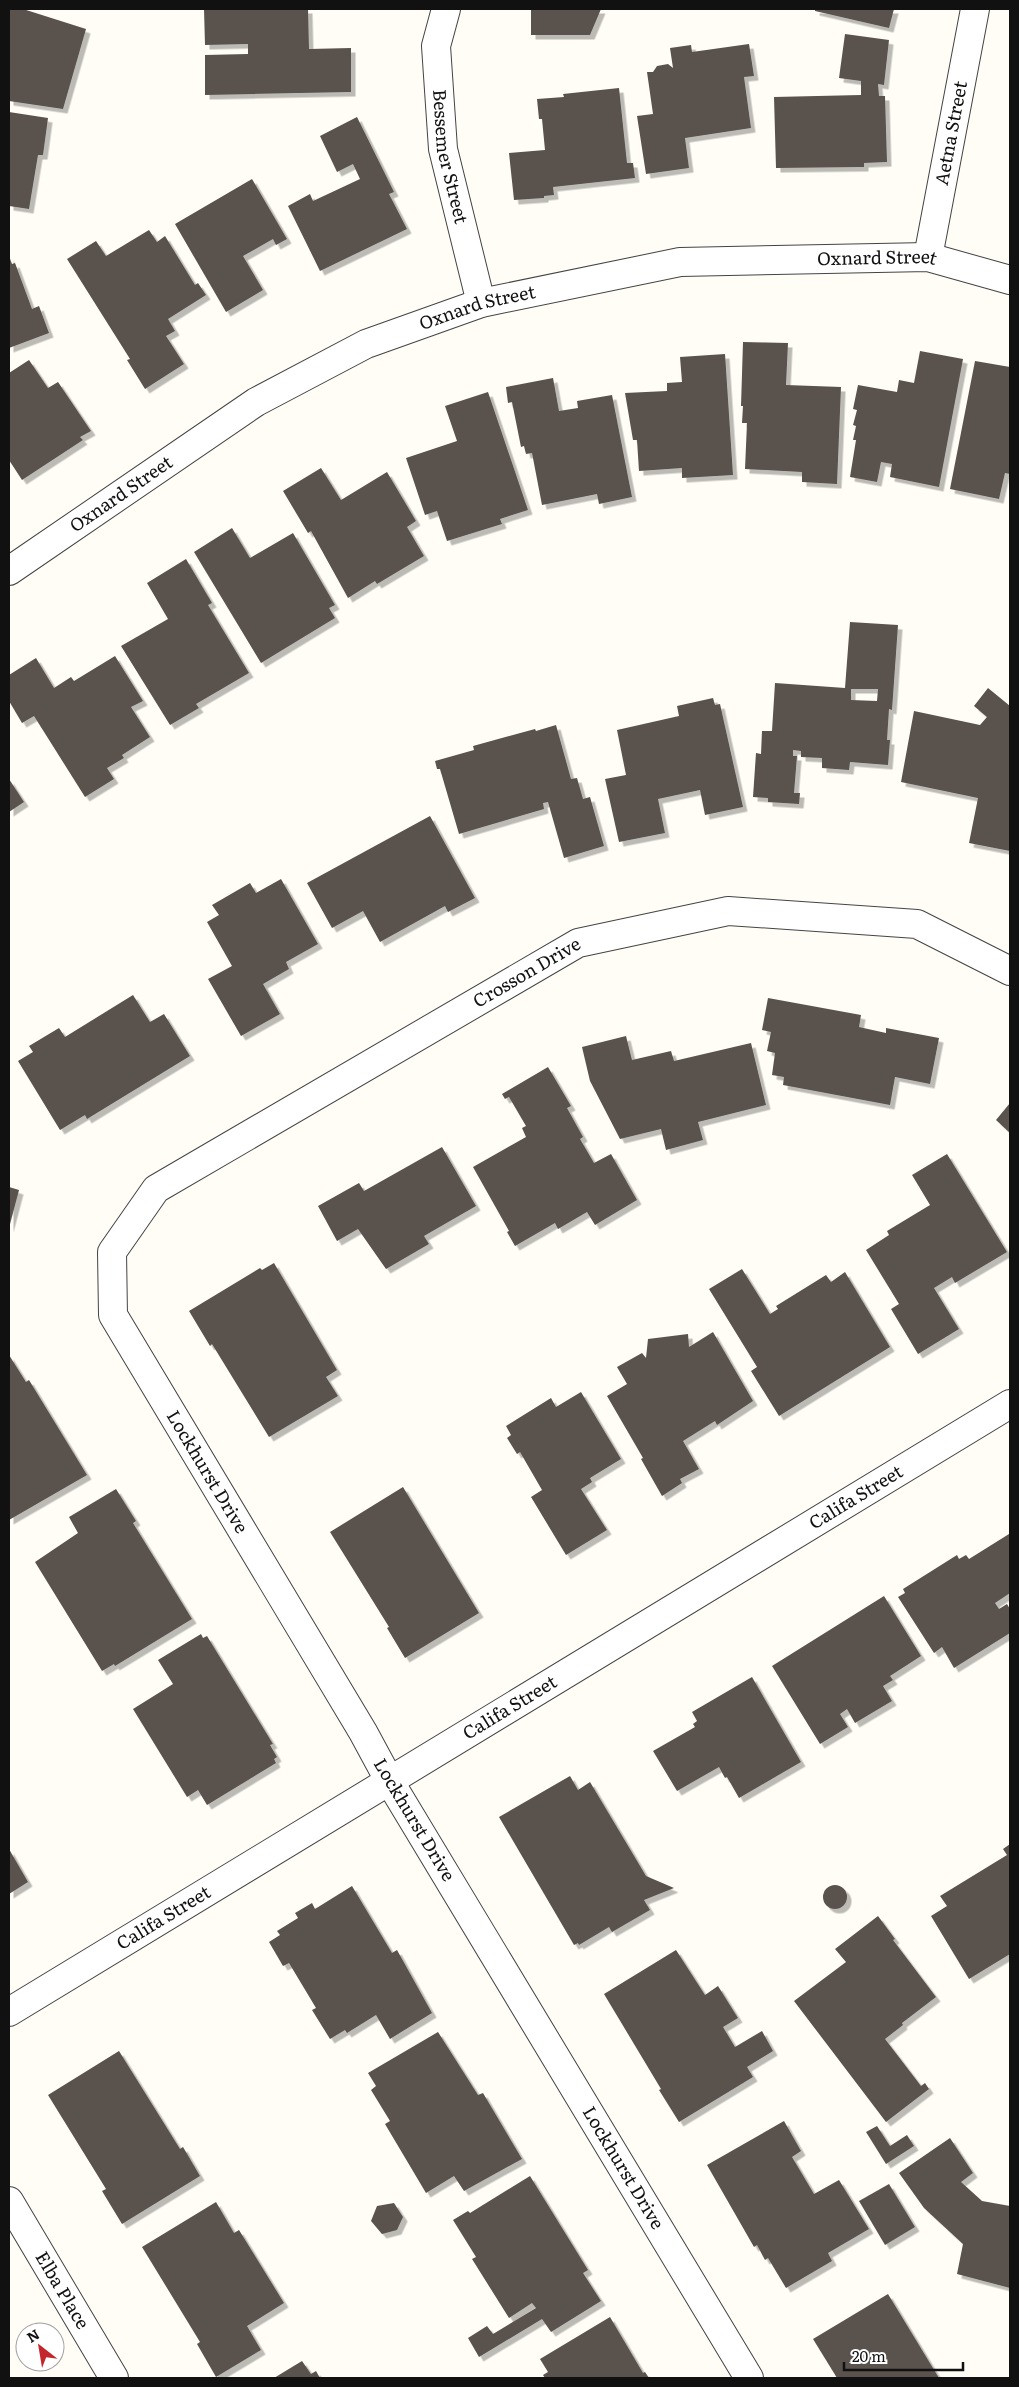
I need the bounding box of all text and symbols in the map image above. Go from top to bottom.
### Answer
street label: Aetna Street [927,78,973,187]
street label: Bessemer Street [427,88,476,227]
street label: Oxnard Street [817,242,941,271]
street label: Oxnard Street [415,277,538,336]
street label: Oxnard Street [63,448,178,538]
street label: Crosson Drive [467,929,585,1014]
street label: Lockhurst Drive [161,1405,256,1538]
street label: Califa Street [803,1457,908,1535]
street label: Califa Street [457,1667,562,1746]
street label: Lockhurst Drive [368,1753,463,1886]
street label: Califa Street [111,1877,216,1956]
street label: Lockhurst Drive [577,2101,672,2234]
street label: Elba Place [30,2246,97,2334]
north arrow [15,2322,65,2372]
text: N [23,2323,43,2347]
scale bar [844,2340,963,2372]
text: 20 m [852,2344,886,2367]

